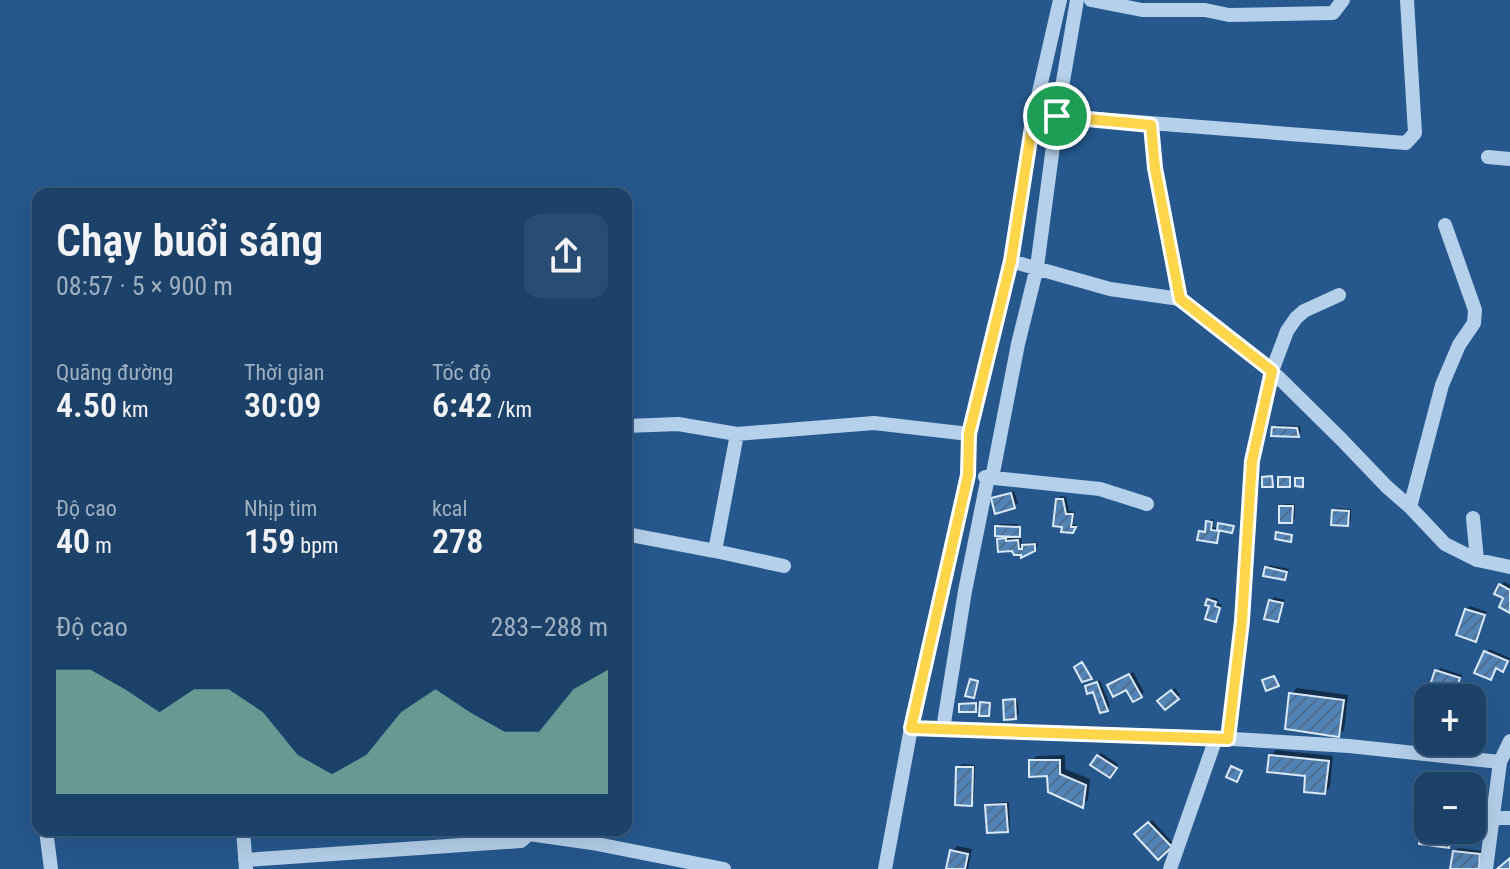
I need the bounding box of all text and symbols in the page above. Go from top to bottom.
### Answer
pin [1023,82,1091,150]
icon: arrive [1035,94,1079,138]
button: share [524,214,608,298]
text: Chạy buổi sáng [56,215,323,267]
text: 08:57 · 5 × 900 m [56,271,233,301]
text: Quãng đường [56,360,173,385]
text: Thời gian [244,360,324,385]
text: Tốc độ [432,360,491,385]
text: 4.50 [56,385,117,425]
text: 30:09 [244,385,321,425]
text: 6:42 [432,385,492,425]
text: km [117,397,149,422]
text: /km [492,397,532,422]
text: Độ cao [56,496,117,521]
text: Nhịp tim [244,496,317,521]
text: kcal [432,496,467,521]
text: 40 [56,521,90,561]
text: 159 [244,521,295,561]
text: 278 [432,521,483,561]
text: m [90,533,112,558]
text: bpm [295,533,339,558]
text: Độ cao [56,612,128,642]
text: 283–288 m [491,612,608,642]
map controls [1414,684,1486,844]
button: + [1414,684,1486,756]
button: − [1414,772,1486,844]

